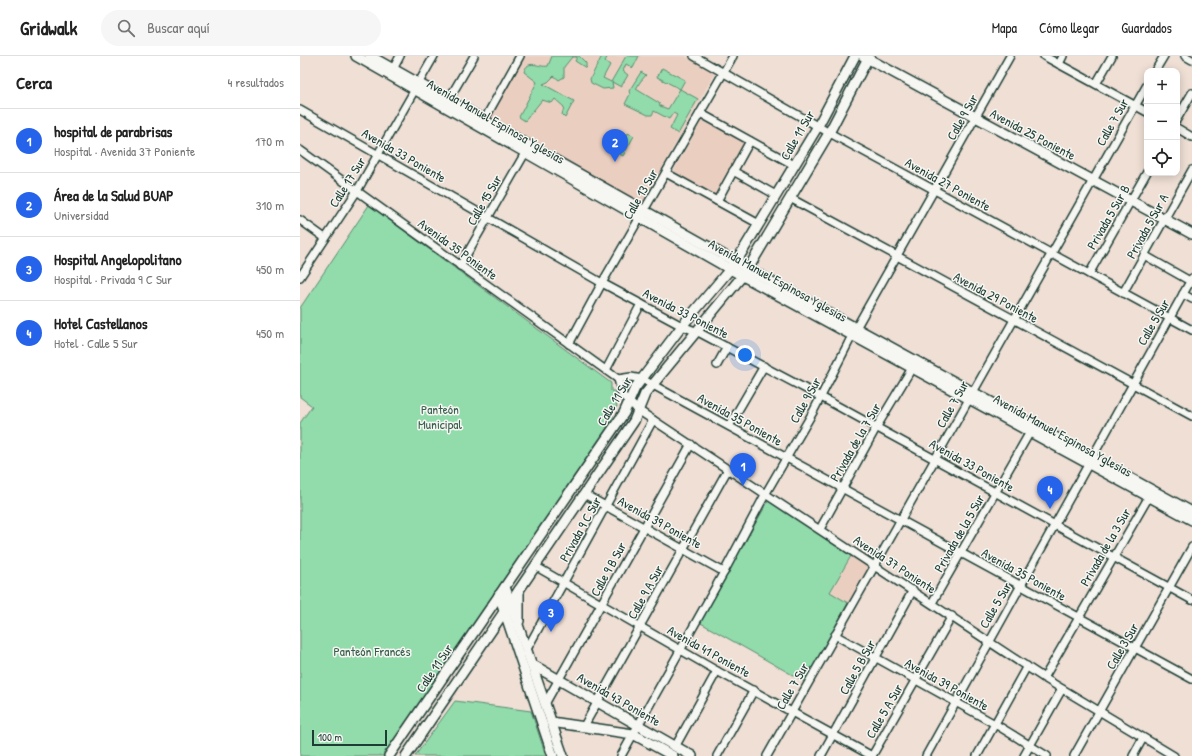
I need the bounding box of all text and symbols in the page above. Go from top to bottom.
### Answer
search box [101,10,381,46]
text: Gridwalk [20,15,77,41]
icon: search [115,17,137,39]
text: Buscar aquí [147,17,210,38]
text: Mapa [992,18,1017,37]
text: Cómo llegar [1039,18,1099,37]
text: Guardados [1121,18,1172,37]
map controls [1144,68,1180,176]
button: + [1144,68,1180,104]
text: Cerca [16,71,52,94]
text: 4 resultados [227,73,284,91]
street label: Avenida Manuel Espinosa Yglesias [424,74,568,168]
street label: Calle 9 Sur [942,91,982,143]
street label: Calle 7 Sur [1092,95,1132,149]
street label: Avenida 25 Poniente [987,104,1079,164]
button: − [1144,104,1180,140]
street label: Calle 11 Sur [776,107,818,163]
text: hospital de parabrisas [54,121,172,142]
street label: Avenida 33 Poniente [359,124,449,186]
pin: 2 [602,129,628,162]
text: 1 [27,132,31,150]
text: 170 m [255,132,284,150]
button: locate [1144,140,1180,176]
text: Hospital · Avenida 37 Poniente [54,142,195,160]
street label: Calle 17 Sur [324,153,370,211]
street label: Avenida 27 Poniente [902,153,994,215]
street label: Calle 13 Sur [618,165,662,223]
street label: Calle 15 Sur [462,172,506,228]
street label: Privada 5 Sur B [1082,181,1134,253]
text: Área de la Salud BUAP [54,185,173,206]
street label: Privada 5 Sur A [1122,190,1173,262]
text: 2 [26,196,32,214]
text: 310 m [256,196,284,214]
text: Universidad [54,206,108,224]
street label: Avenida 35 Poniente [415,214,501,284]
street label: Avenida Manuel Espinosa Yglesias [705,234,851,326]
text: Hospital Angelopolitano [54,249,182,270]
text: 3 [26,260,32,278]
text: 450 m [256,260,284,278]
street label: Avenida 29 Poniente [951,267,1041,327]
text: Hospital · Privada 9 C Sur [54,270,172,288]
street label: Avenida 33 Poniente [640,284,732,342]
street label: Calle 5 Sur [1133,296,1173,348]
text: Hotel Castellanos [54,313,148,334]
text: 4 [27,324,31,342]
text: 450 m [256,324,284,342]
text: Hotel · Calle 5 Sur [54,334,138,352]
your location [735,345,755,365]
street label: Calle 11 Sur [592,373,636,429]
street label: Calle 9 Sur [785,374,825,426]
street label: Calle 7 Sur [932,377,972,431]
street label: Avenida 35 Poniente [695,388,785,450]
street label: Avenida Manuel Espinosa Yglesias [990,389,1136,481]
street label: Privada de la 7 Sur [825,399,885,485]
park label: Panteón Municipal [418,400,462,433]
street label: Avenida 33 Poniente [926,434,1018,496]
pin: 1 [730,453,756,486]
pin: 4 [1037,476,1063,509]
street label: Privada de la 5 Sur [929,491,989,575]
street label: Avenida 39 Poniente [615,492,705,552]
street label: Privada 9 C Sur [555,493,605,565]
street label: Privada de la 3 Sur [1075,505,1135,589]
street label: Avenida 37 Poniente [850,531,940,597]
street label: Calle 9 B Sur [586,539,630,599]
street label: Avenida 35 Poniente [979,543,1069,605]
street label: Calle 9 A Sur [623,562,667,622]
street label: Calle 5 Sur [975,579,1015,631]
pin: 3 [538,599,564,632]
street label: Calle 3 Sur [1101,619,1143,673]
street label: Avenida 41 Poniente [664,621,754,681]
street label: Calle 5 B Sur [835,636,879,698]
street label: Calle 11 Sur [411,640,457,696]
park label: Panteón Francés [333,642,411,660]
street label: Avenida 39 Poniente [902,654,992,714]
street label: Calle 7 Sur [771,659,813,713]
street label: Avenida 43 Poniente [574,668,664,730]
street label: Calle 5 A Sur [861,681,907,741]
scale bar [312,728,387,747]
text: 100 m [318,730,342,744]

